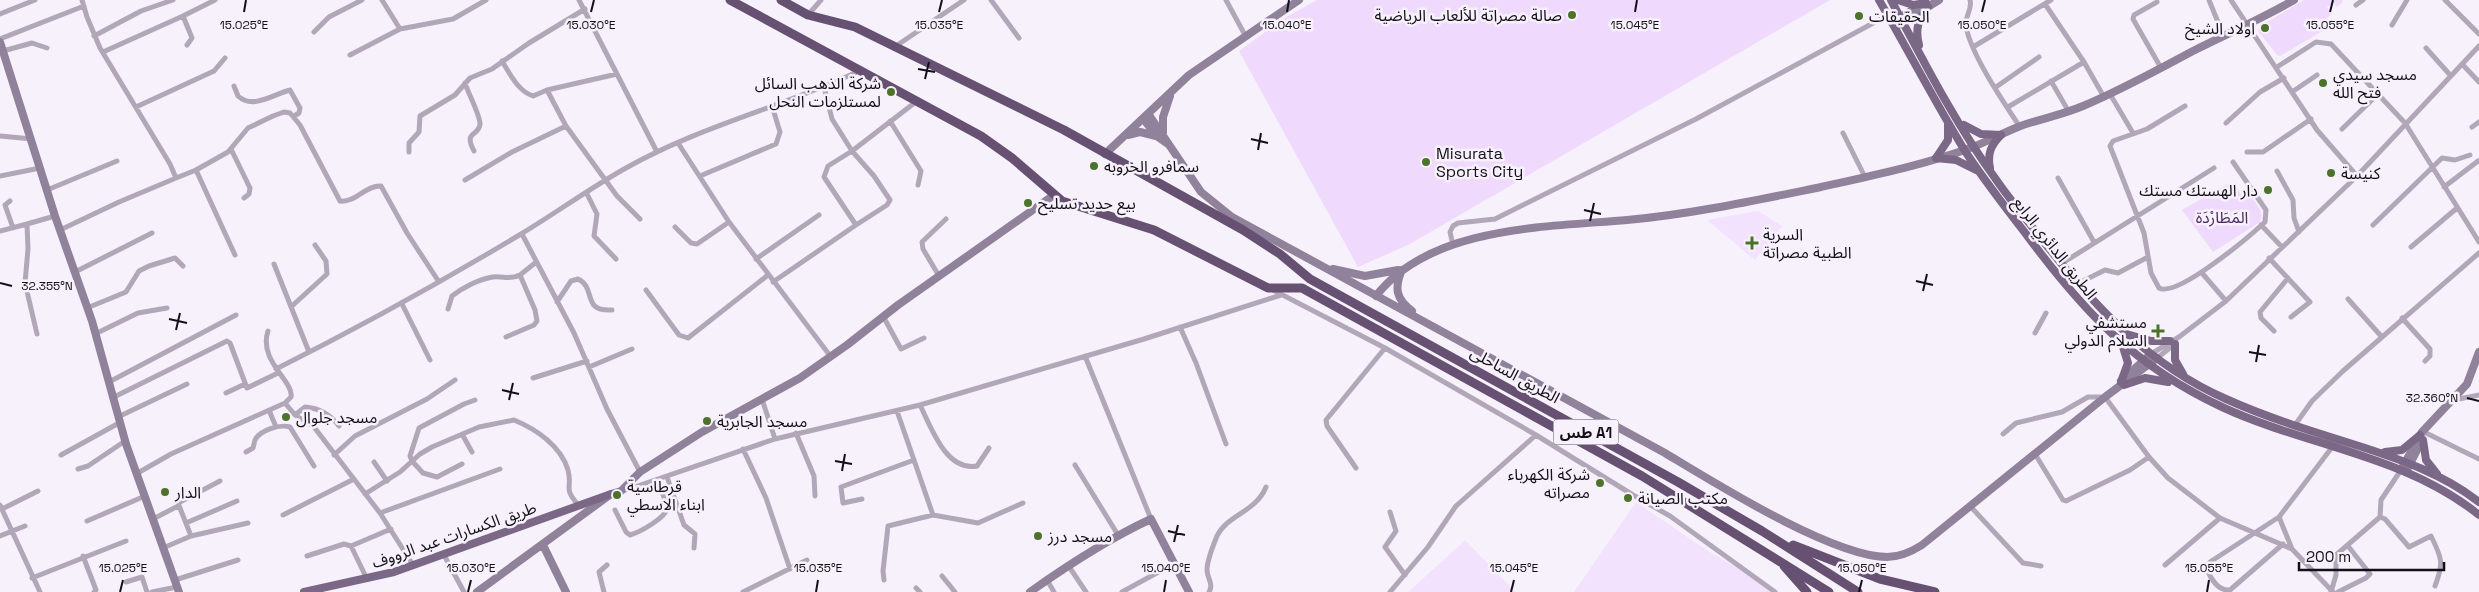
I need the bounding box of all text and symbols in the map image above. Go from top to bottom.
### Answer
place label: صالة مصراتة للألعاب الرياضية [1374,5,1562,26]
place label: الحقيقات [1869,6,1930,27]
marker: صالة مصراتة للألعاب الرياضية [1566,9,1578,21]
marker: الحقيقات [1853,10,1865,22]
text: 15.025°E [220,17,268,33]
text: 15.030°E [566,17,616,33]
text: 15.035°E [915,17,963,33]
text: 15.040°E [1262,17,1312,33]
text: 15.045°E [1611,17,1660,33]
text: 15.050°E [1958,17,2007,33]
text: 15.055°E [2306,17,2354,33]
place label: اولاد الشيخ [2185,18,2255,41]
marker: اولاد الشيخ [2259,22,2271,34]
place label: مسجد سيدي فتح الله [2333,64,2417,105]
place label: شركة الذهب السائل لمستلزمات النحل [755,73,881,112]
marker: مسجد سيدي فتح الله [2317,77,2329,89]
marker: شركة الذهب السائل لمستلزمات النحل [885,86,897,98]
place label: Misurata Sports City [1436,143,1523,182]
place label: سمافرو الخروبه [1104,156,1199,177]
marker: Misurata Sports City [1420,156,1432,168]
marker: سمافرو الخروبه [1088,160,1100,172]
place label: كنيسة [2341,163,2381,184]
marker: كنيسة [2325,167,2337,179]
place label: دار الهستك مستك [2139,180,2258,201]
marker: دار الهستك مستك [2262,184,2274,196]
street label: الطريق الدائري الرابع [2007,192,2102,305]
place label: بيع حديد تسليح [1038,193,1136,216]
marker: بيع حديد تسليح [1022,197,1034,209]
park label: المَطَارْدَة [2196,207,2248,228]
place label: السرية الطبية مصراتة [1763,224,1852,263]
marker: السرية الطبية مصراتة [1745,236,1759,250]
text: 32.355°N [21,278,73,294]
place label: مستشفي السلام الدولي [2064,312,2147,353]
marker: مستشفي السلام الدولي [2151,324,2165,338]
street label: الطريق الساحلى [1467,342,1563,408]
text: 32.360°N [2406,390,2458,406]
place label: مسجد جلوال [296,407,378,428]
marker: مسجد جلوال [280,411,292,423]
place label: مسجد الجابرية [717,411,807,432]
marker: مسجد الجابرية [701,415,713,427]
road number: طس A1 [1554,420,1618,444]
place label: شركة الكهرباء مصراته [1508,464,1590,503]
place label: قرطاسية ابناء الاسطي [627,476,705,516]
marker: شركة الكهرباء مصراته [1594,477,1606,489]
place label: الدار [174,482,201,503]
marker: الدار [159,486,171,498]
place label: مكتب الصيانة [1638,488,1728,509]
marker: قرطاسية ابناء الاسطي [611,489,623,501]
marker: مكتب الصيانة [1622,492,1634,504]
street label: طريق الكسارات عبد الرووف [369,497,539,573]
place label: مسجد درز [1047,526,1112,547]
marker: مسجد درز [1032,530,1044,542]
scale bar [2299,540,2444,572]
text: 200 m [2306,547,2351,566]
text: 15.025°E [99,560,147,576]
text: 15.030°E [446,560,496,576]
text: 15.035°E [794,560,842,576]
text: 15.040°E [1141,560,1191,576]
text: 15.045°E [1490,560,1539,576]
text: 15.050°E [1838,560,1887,576]
text: 15.055°E [2185,560,2233,576]

